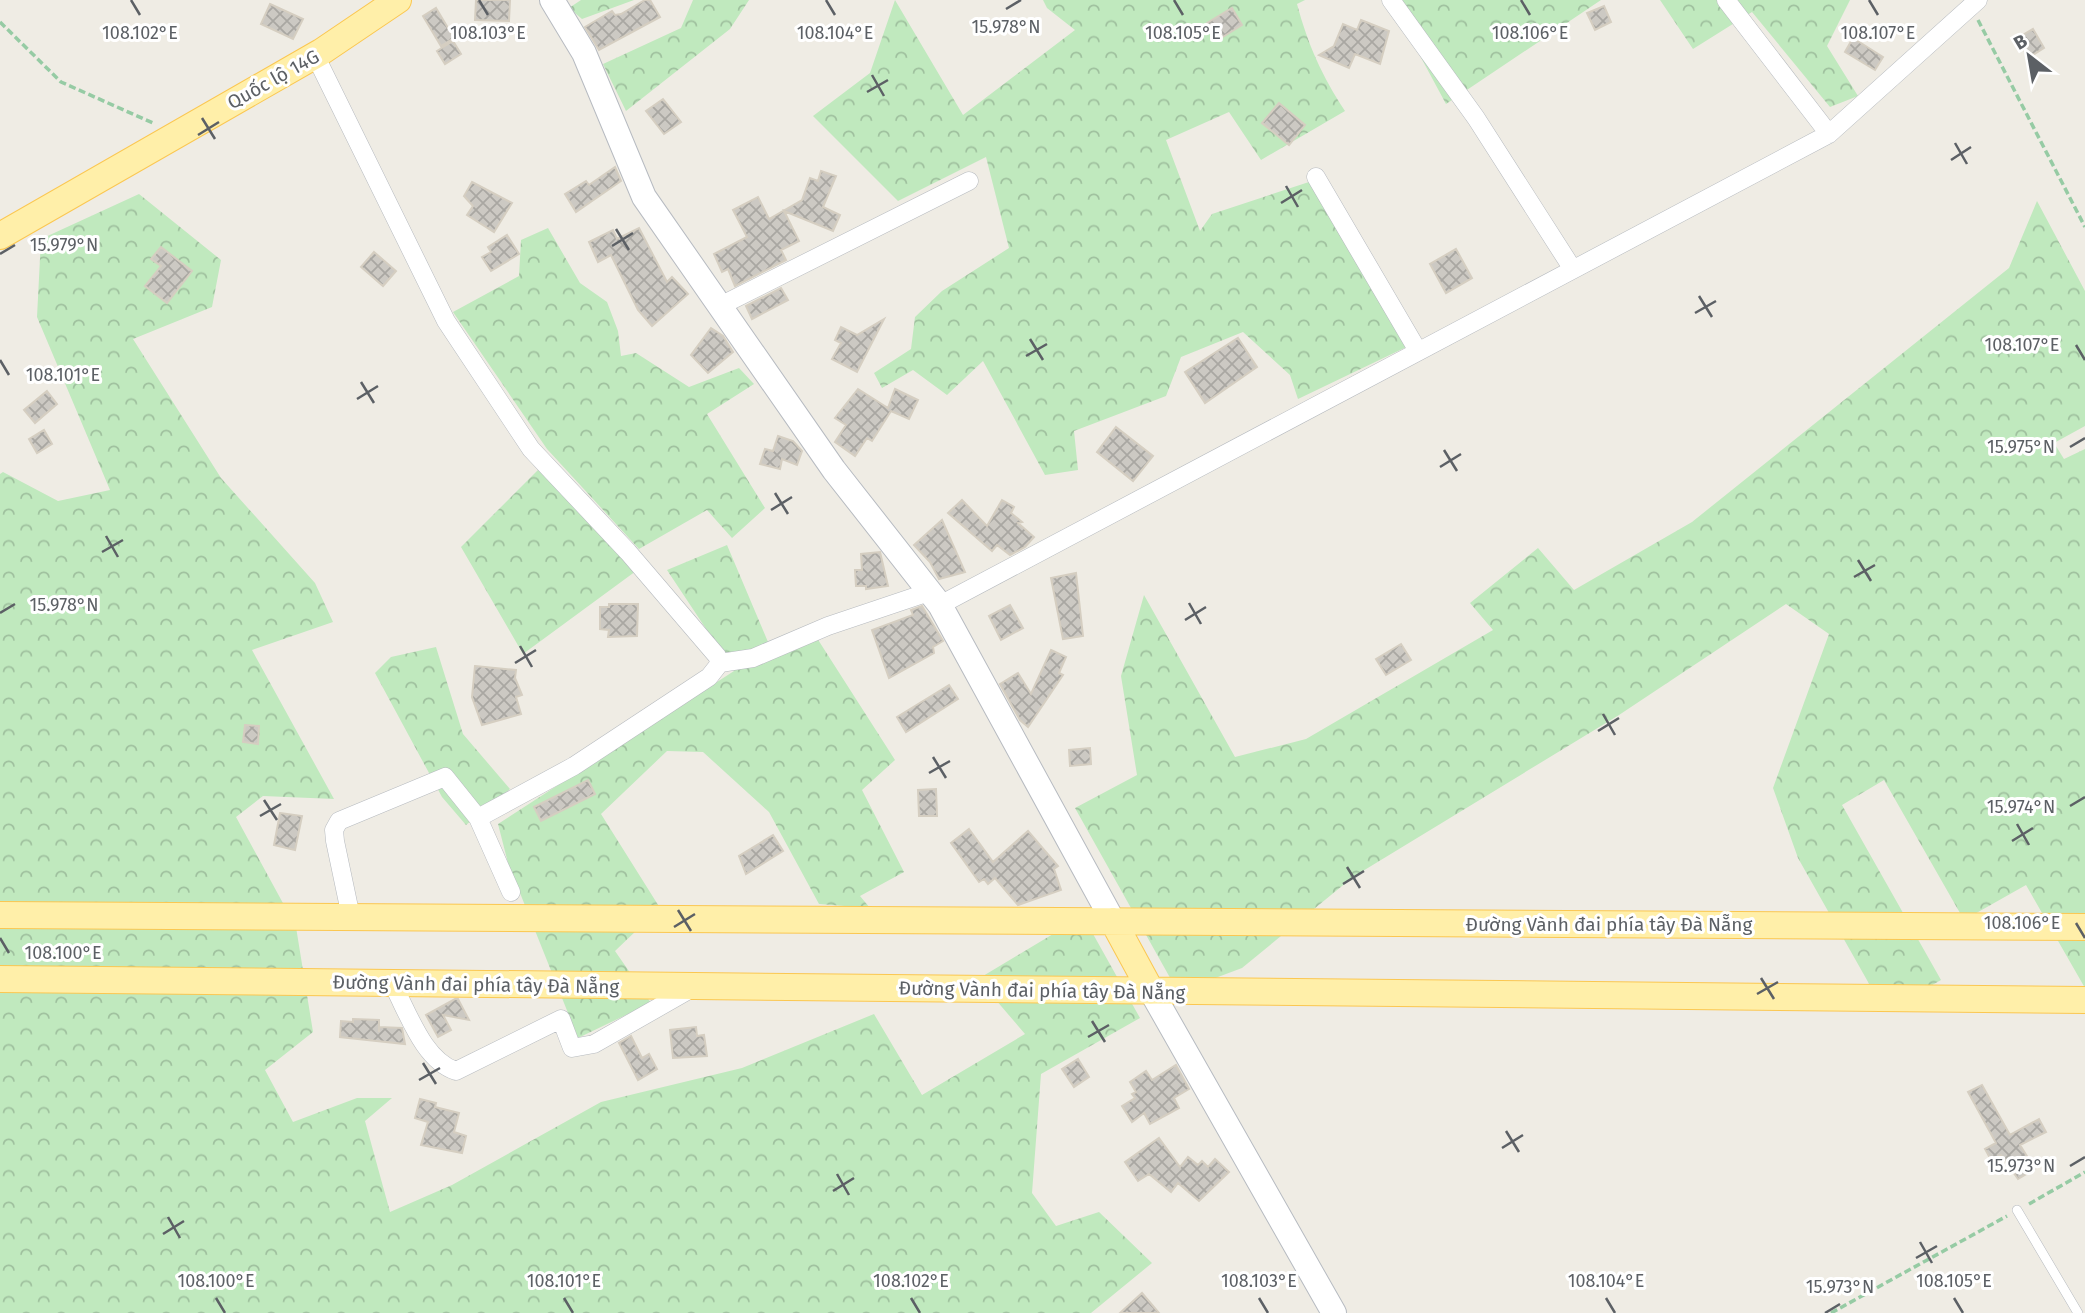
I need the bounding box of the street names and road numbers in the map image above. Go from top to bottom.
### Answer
street label: Quốc lộ 14G [223,45,323,114]
street label: Đường Vành đai phía tây Đà Nẵng [1466,913,1753,936]
street label: Đường Vành đai phía tây Đà Nẵng [332,970,620,999]
street label: Đường Vành đai phía tây Đà Nẵng [898,976,1186,1005]

